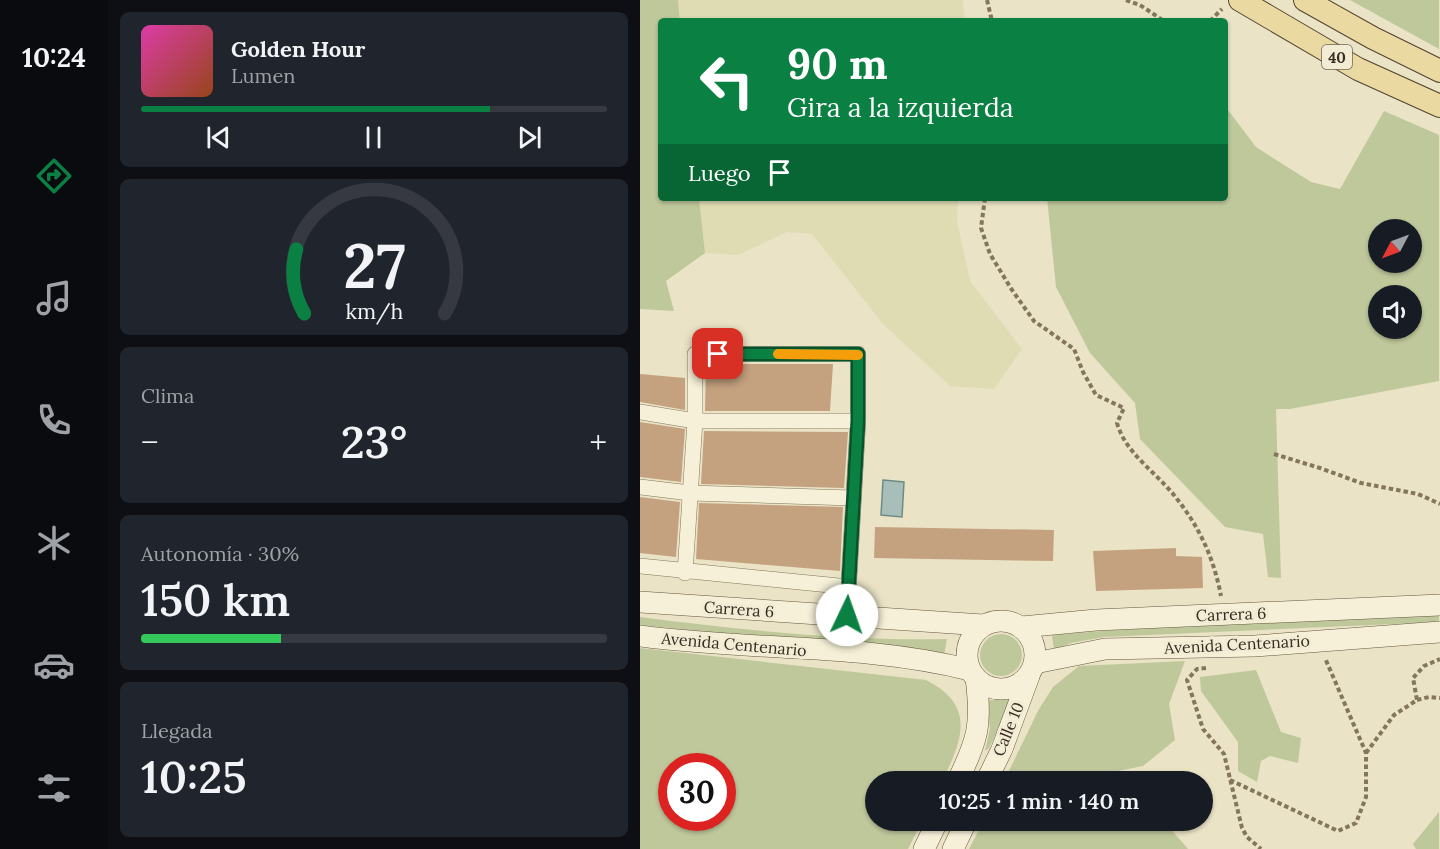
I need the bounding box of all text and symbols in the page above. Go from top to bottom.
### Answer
text: Golden Hour [231,35,365,63]
text: 90 m [787,37,888,91]
text: 10:24 [22,40,86,74]
icon: left [688,42,766,120]
road number: 40 [1322,45,1352,69]
text: Lumen [231,63,295,88]
text: Gira a la izquierda [787,90,1014,124]
icon: previous [202,121,235,154]
icon: pause [357,121,390,154]
icon: next [513,121,546,154]
icon: directions [33,155,75,197]
icon: arrive [763,156,796,189]
text: Luego [688,159,751,187]
north arrow [1368,219,1422,273]
map controls [1368,219,1422,339]
text: 27 [343,225,405,305]
icon: music [33,277,75,319]
button: sound [1368,285,1422,339]
text: km/h [345,298,403,326]
pin [692,328,743,379]
icon: arrive [701,337,734,370]
text: Clima [141,383,194,408]
icon: phone [33,399,75,441]
text: 23° [341,413,407,470]
text: − [141,421,159,463]
text: + [589,421,607,463]
icon: climate [33,522,75,564]
text: Autonomía · 30% [141,541,299,566]
text: 150 km [141,571,290,628]
position arrow [815,583,879,647]
street label: Carrera 6 [703,597,775,621]
street label: Carrera 6 [1195,603,1267,625]
street label: Avenida Centenario [660,628,807,660]
street label: Avenida Centenario [1163,630,1310,658]
icon: car [33,644,75,686]
street label: Calle 10 [988,699,1028,759]
text: Llegada [141,718,213,743]
text: 10:25 [141,748,247,805]
speed limit sign: 30 [658,753,736,831]
icon: filters [33,767,75,809]
text: 10:25 · 1 min · 140 m [939,787,1139,815]

